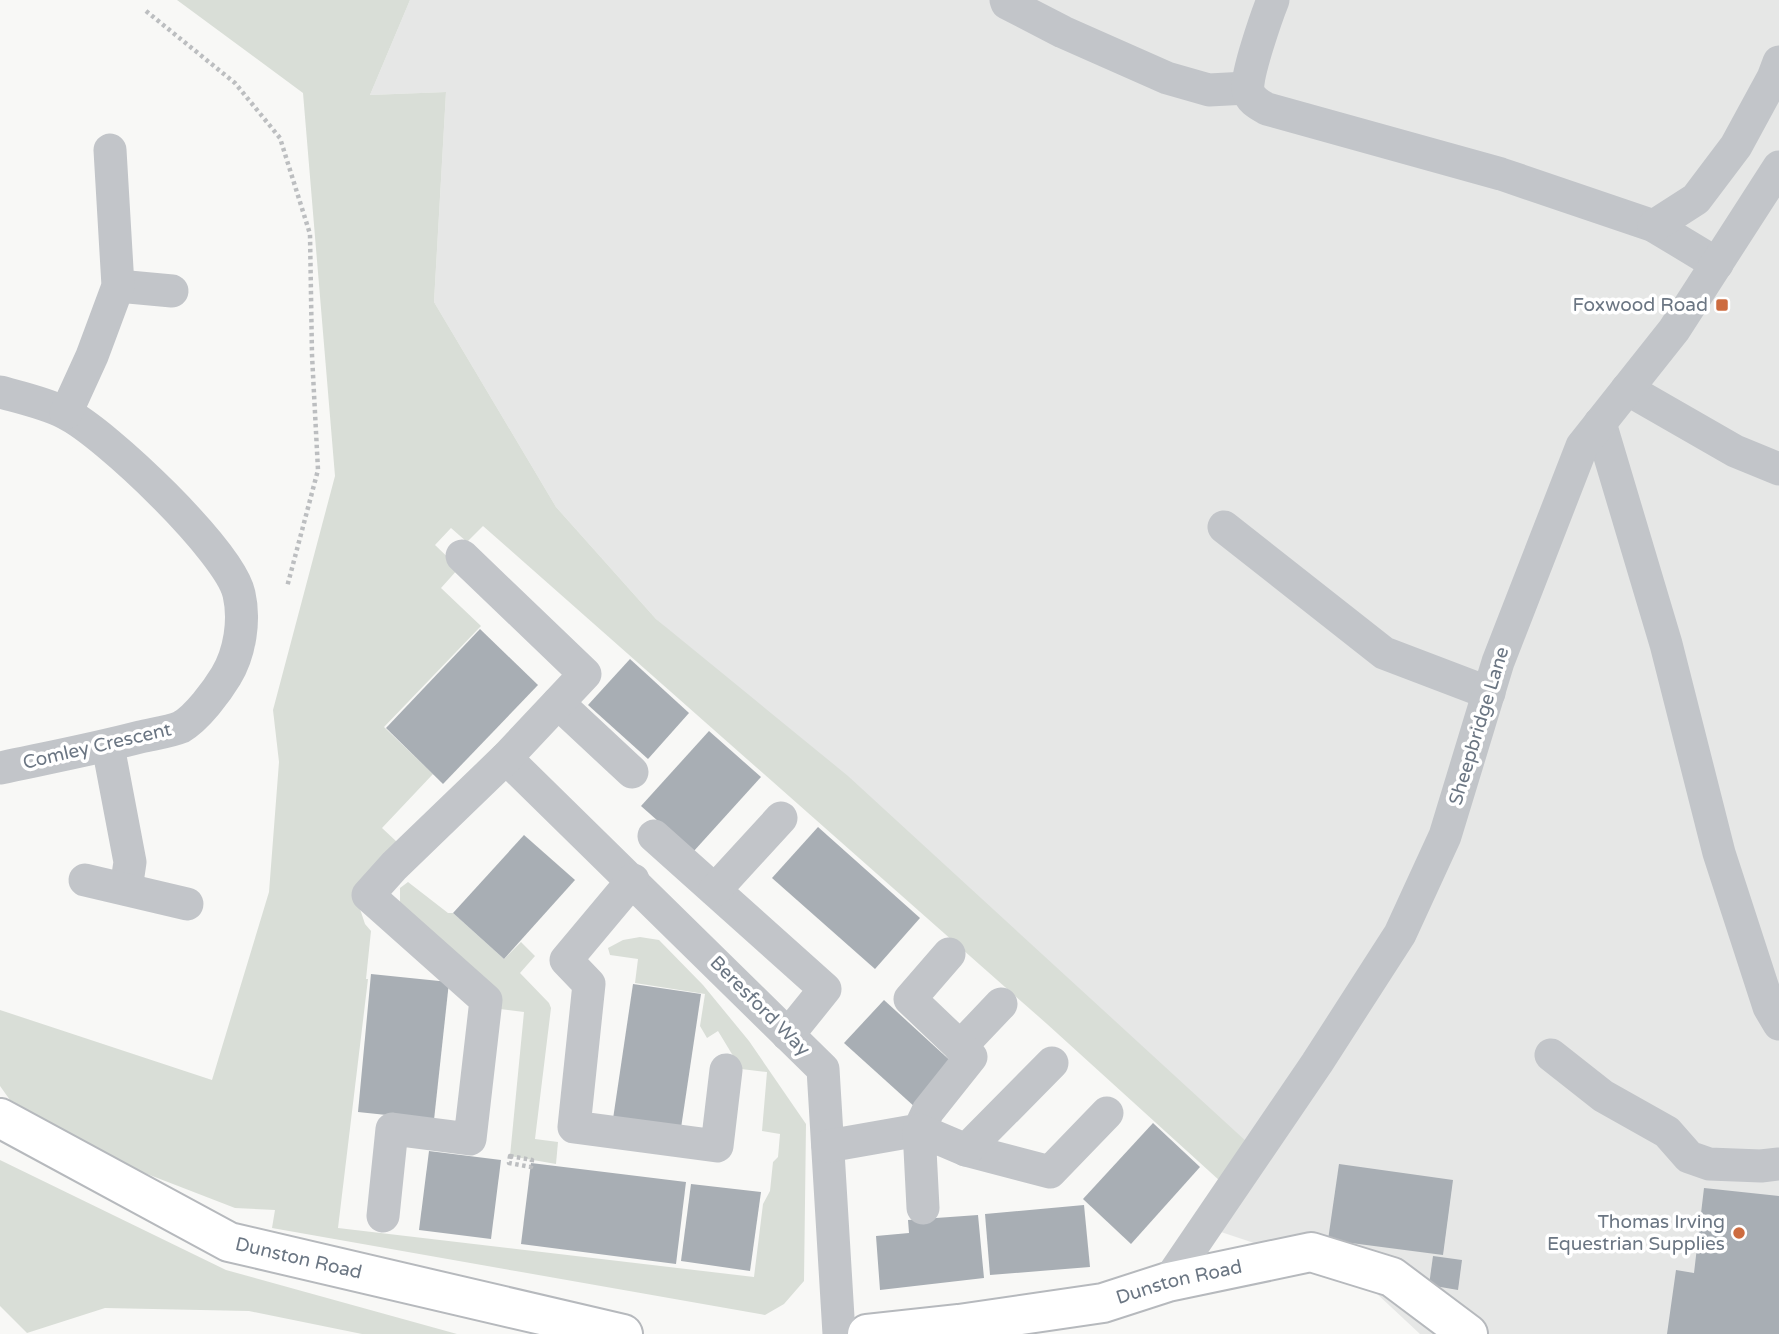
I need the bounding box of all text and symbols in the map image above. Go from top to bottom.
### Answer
place label: Foxwood Road [1573,294,1708,316]
marker: Foxwood Road [1714,297,1730,313]
street label: Sheepbridge Lane [1444,644,1514,808]
street label: Comley Crescent [21,718,173,774]
street label: Beresford Way [706,952,814,1060]
place label: Thomas Irving Equestrian Supplies [1547,1211,1725,1255]
marker: Thomas Irving Equestrian Supplies [1731,1225,1747,1241]
street label: Dunston Road [233,1233,364,1284]
street label: Dunston Road [1113,1256,1244,1309]

